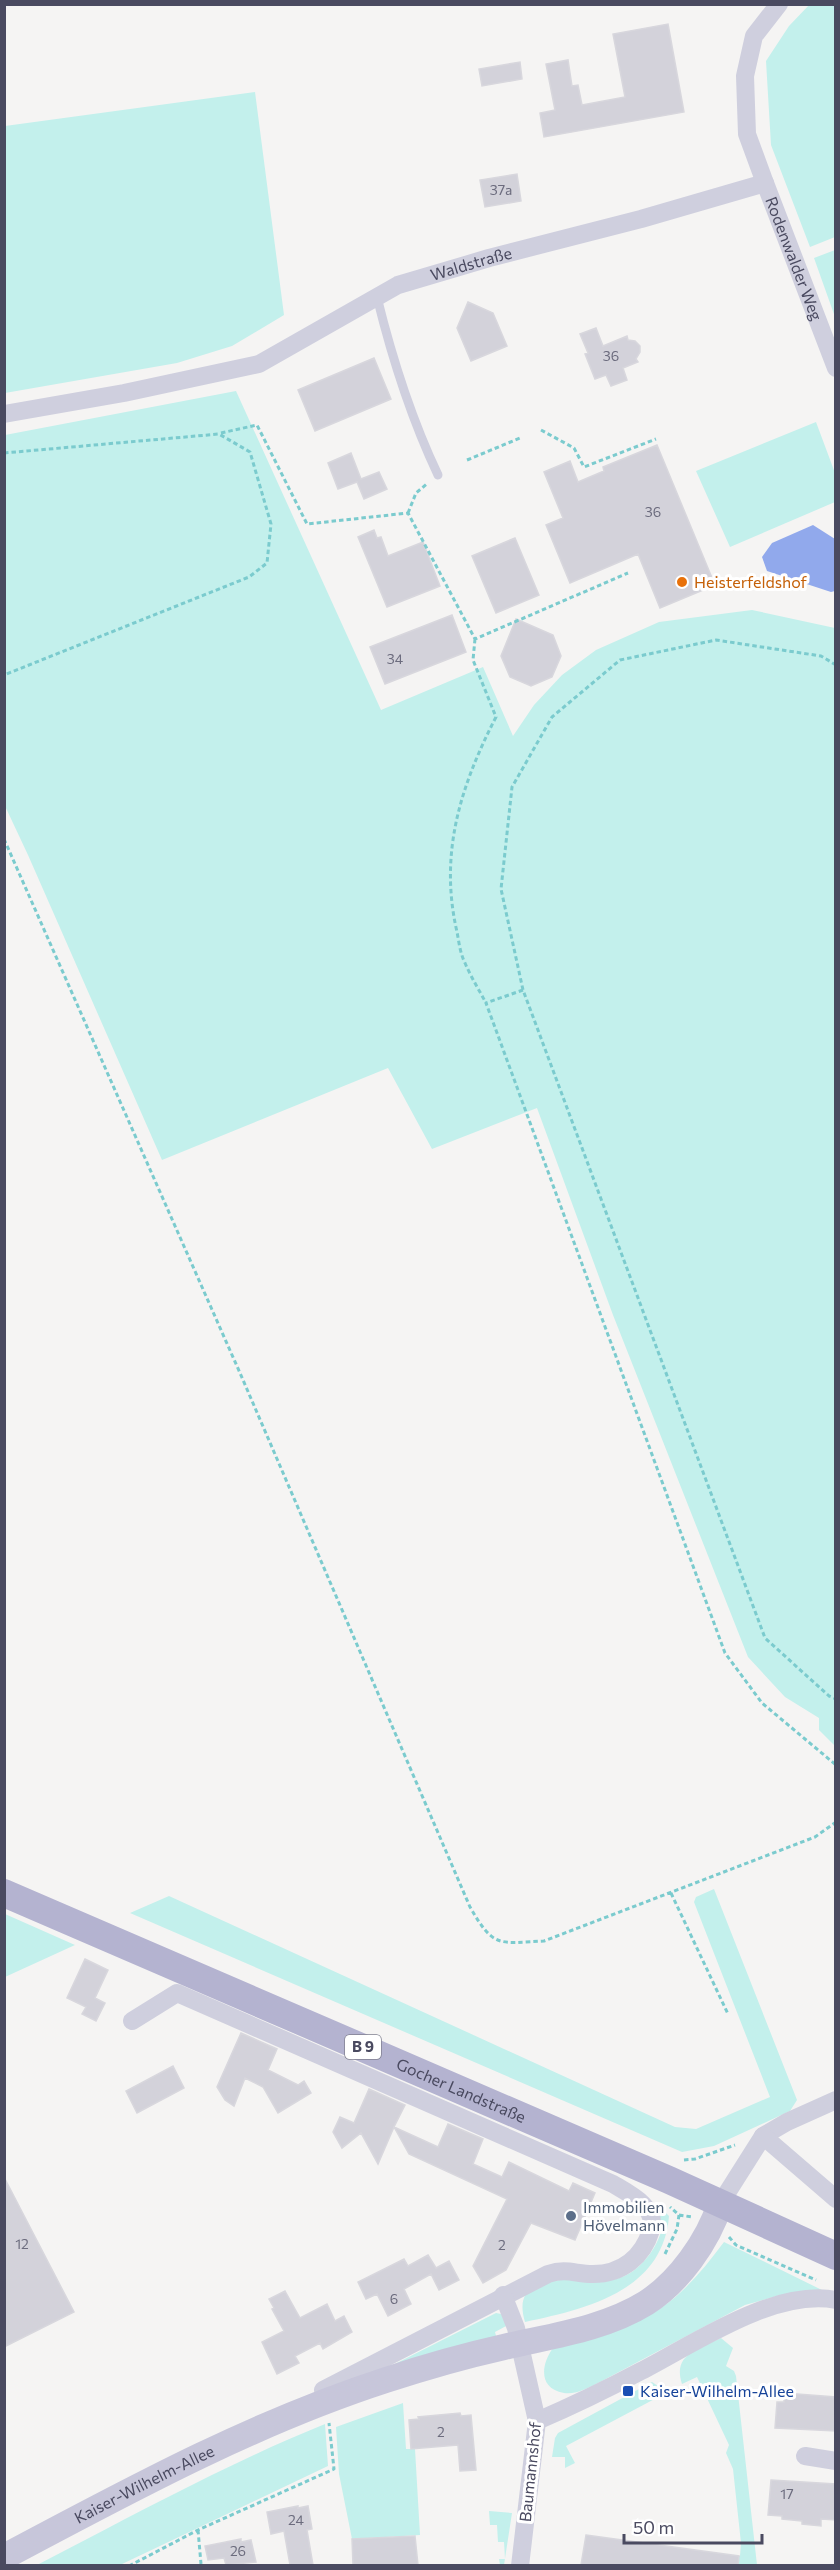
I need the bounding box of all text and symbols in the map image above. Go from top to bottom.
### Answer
house number: 37a [490,181,512,198]
street label: Rodenwalder Weg [762,194,827,323]
street label: Waldstraße [428,243,514,284]
house number: 36 [603,347,619,364]
house number: 36 [645,503,661,520]
place label: Heisterfeldshof [694,572,808,591]
marker: Heisterfeldshof [675,575,689,589]
house number: 34 [387,650,404,667]
road number: B 9 [345,2035,381,2059]
street label: Gocher Landstraße [394,2054,529,2126]
place label: Immobilien Hövelmann [583,2197,665,2234]
marker: Immobilien Hövelmann [564,2209,578,2223]
house number: 12 [15,2235,29,2252]
house number: 2 [498,2236,506,2253]
house number: 6 [390,2290,398,2307]
place label: Kaiser-Wilhelm-Allee [640,2381,794,2400]
marker: Kaiser-Wilhelm-Allee [621,2384,635,2398]
street label: Baumannshof [515,2420,544,2523]
house number: 2 [437,2423,445,2440]
street label: Kaiser-Wilhelm-Allee [71,2441,217,2527]
house number: 17 [780,2485,794,2502]
scale bar [624,2507,762,2545]
house number: 24 [288,2511,305,2528]
text: 50 m [633,2516,674,2538]
house number: 26 [230,2542,246,2559]

